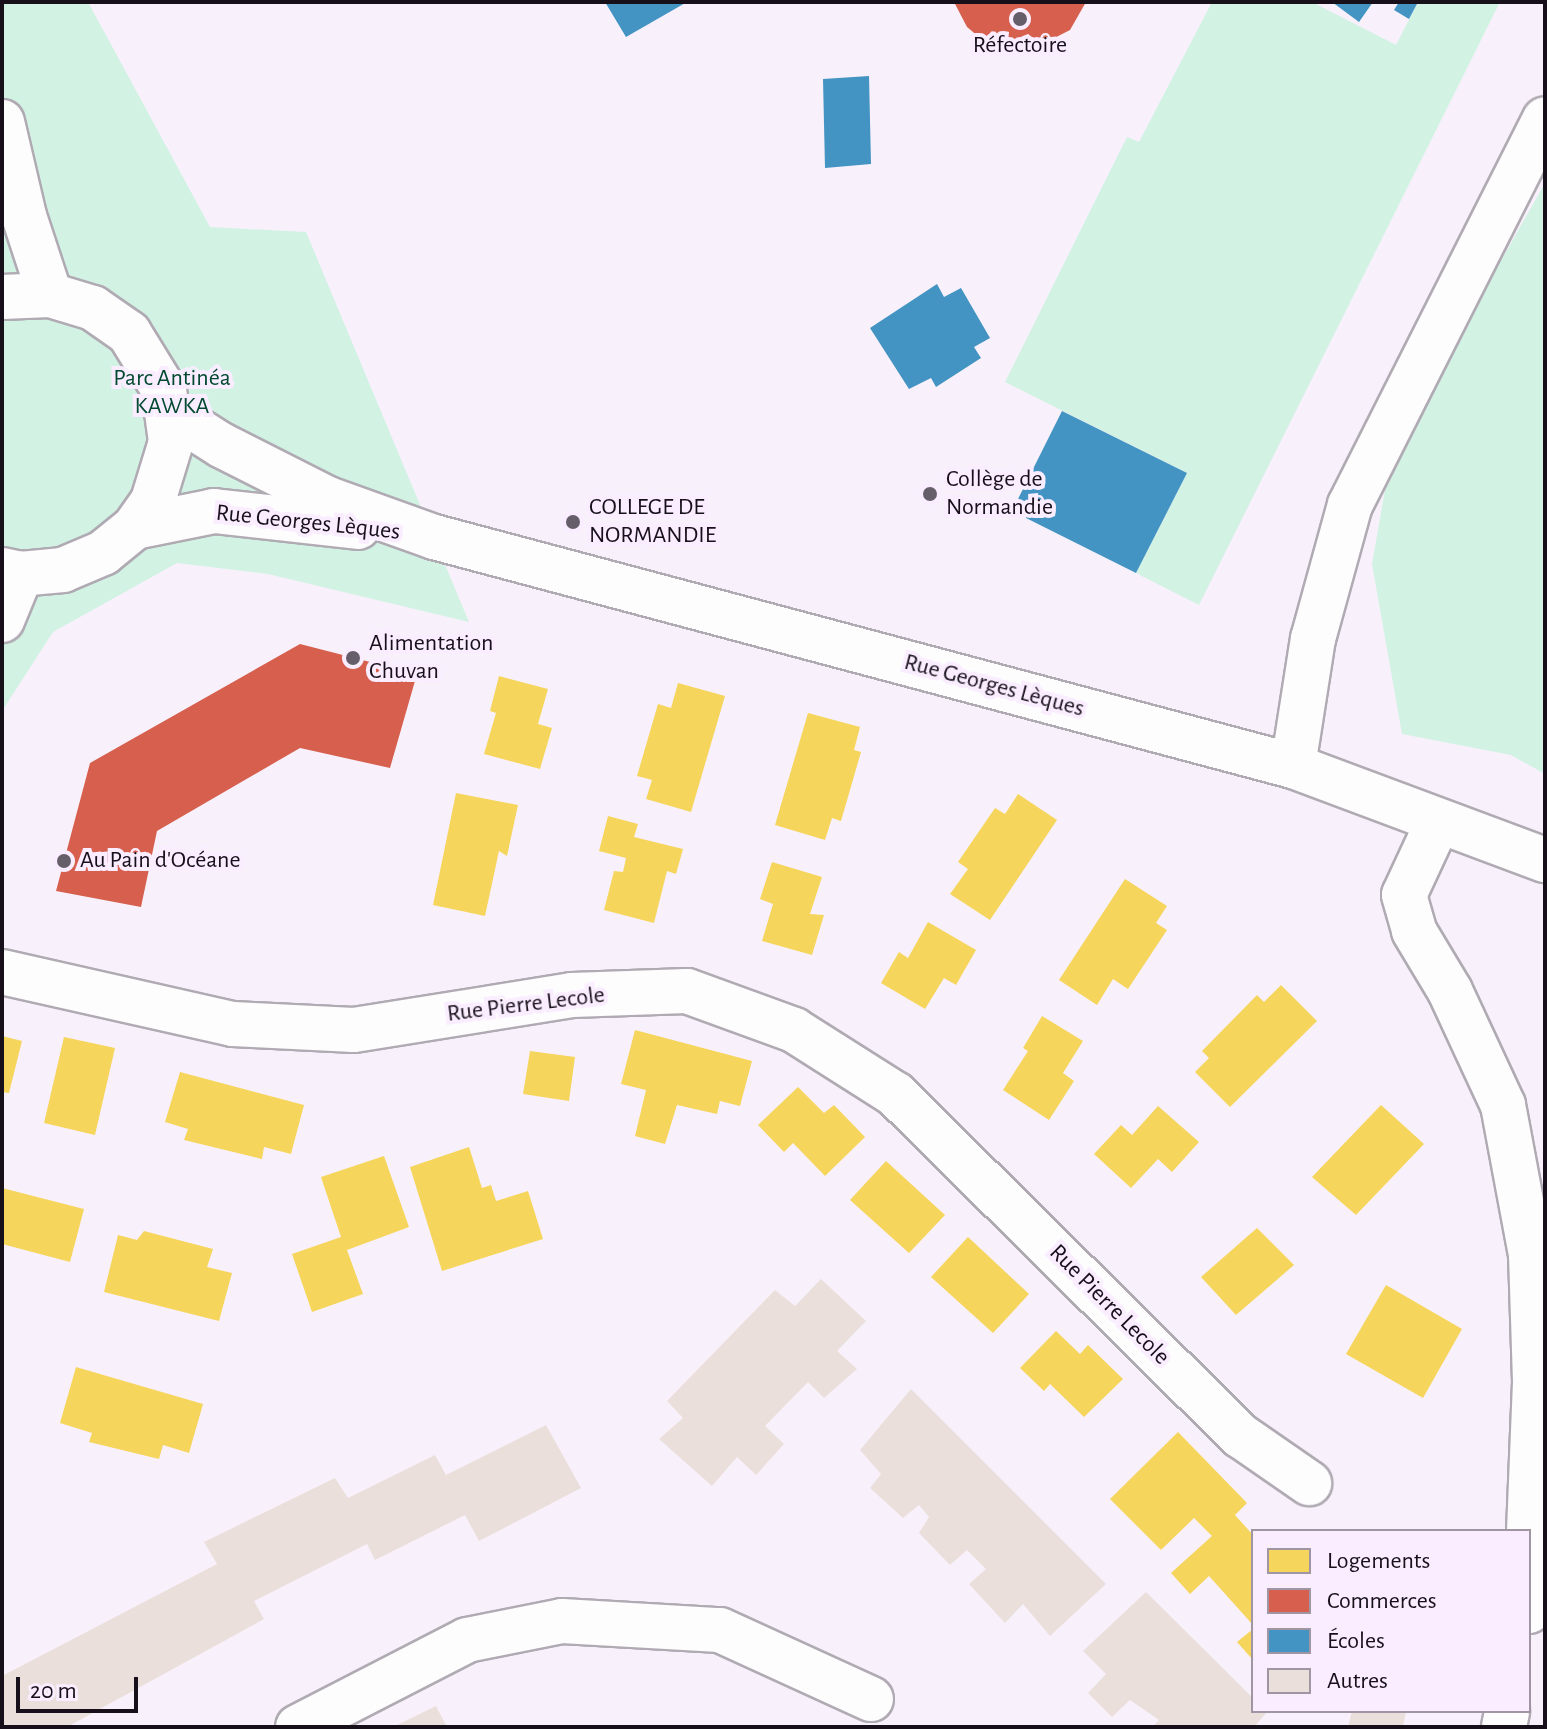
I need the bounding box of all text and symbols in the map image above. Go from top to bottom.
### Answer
marker: Réfectoire [1011,10,1029,28]
place label: Réfectoire [973,32,1067,60]
park label: Parc Antinéa KAWKA [113,365,231,421]
place label: Collège de Normandie [946,466,1053,522]
marker: Collège de Normandie [921,485,939,503]
place label: COLLEGE DE NORMANDIE [589,494,716,550]
street label: Rue Georges Lèques [214,499,402,547]
marker: COLLEGE DE NORMANDIE [564,513,582,531]
place label: Alimentation Chuvan [369,630,493,686]
street label: Rue Georges Lèques [901,648,1087,724]
marker: Alimentation Chuvan [344,649,362,667]
place label: Au Pain d'Océane [80,847,241,875]
marker: Au Pain d'Océane [55,852,73,870]
street label: Rue Pierre Lecole [446,981,606,1029]
street label: Rue Pierre Lecole [1043,1239,1175,1371]
legend [1251,1529,1531,1713]
text: Logements [1327,1549,1430,1573]
text: Commerces [1327,1589,1437,1613]
text: Écoles [1327,1629,1385,1653]
scale bar [20,1661,142,1711]
text: Autres [1327,1669,1388,1693]
text: 20 m [30,1679,77,1703]

